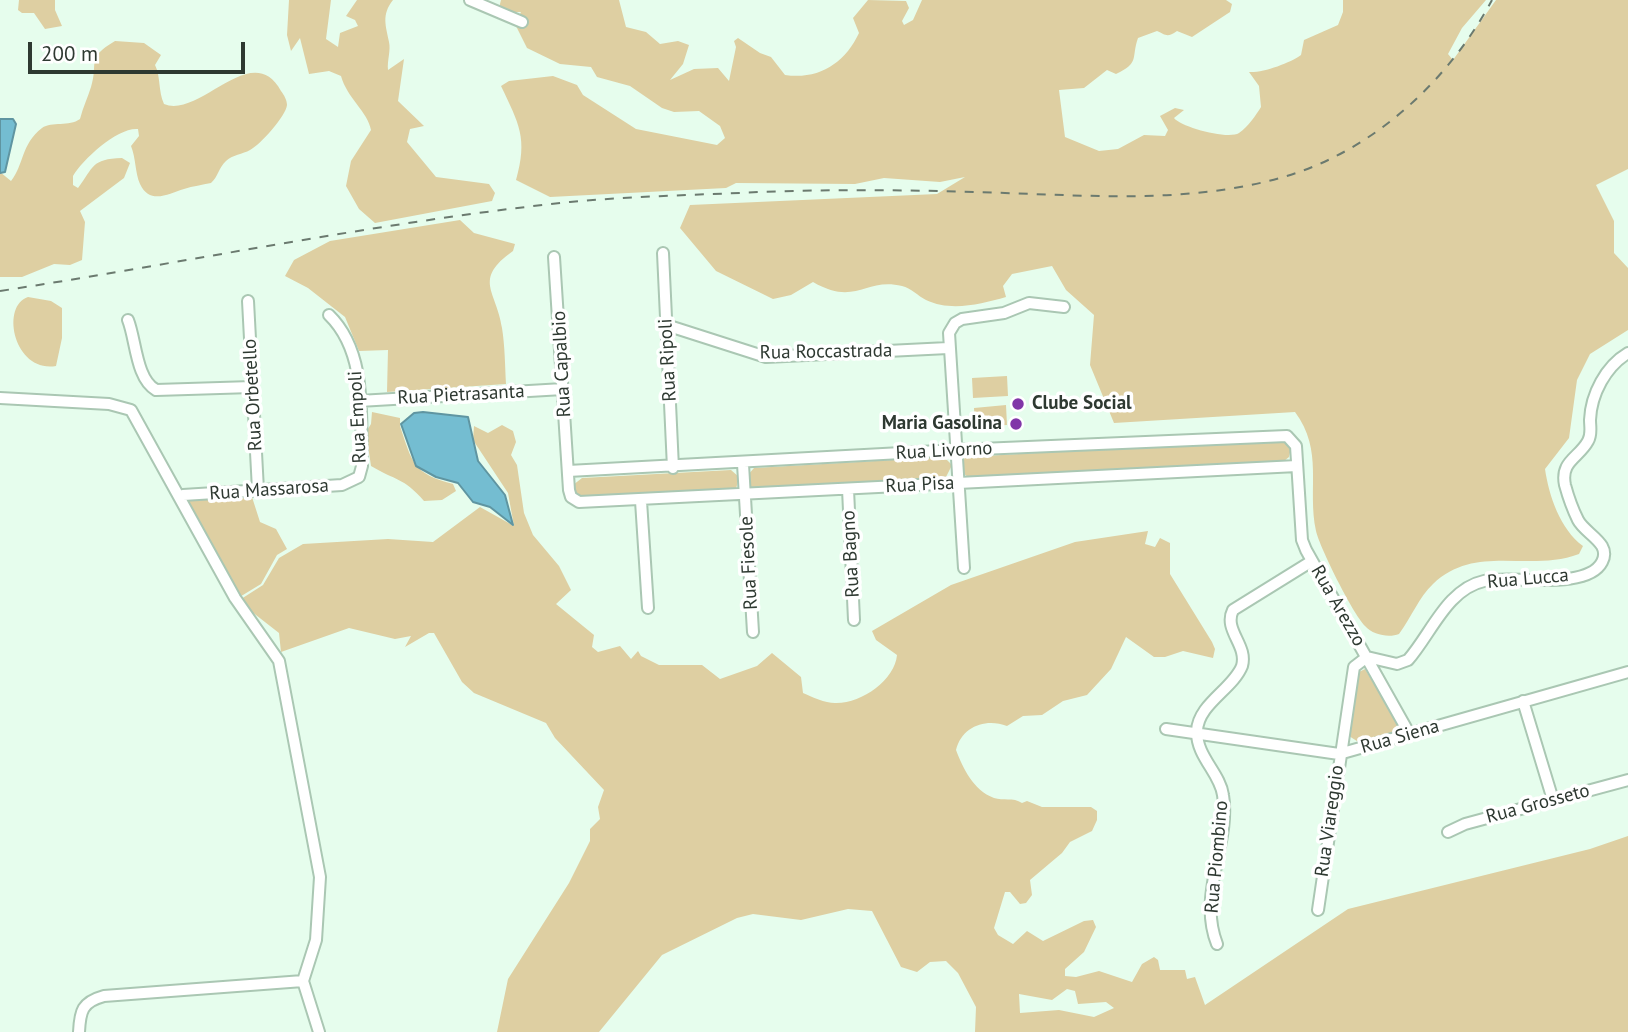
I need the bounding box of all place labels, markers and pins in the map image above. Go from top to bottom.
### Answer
place label: Clube Social [1032,393,1132,415]
marker: Clube Social [1010,396,1026,412]
place label: Maria Gasolina [882,413,1002,435]
marker: Maria Gasolina [1008,416,1024,432]

